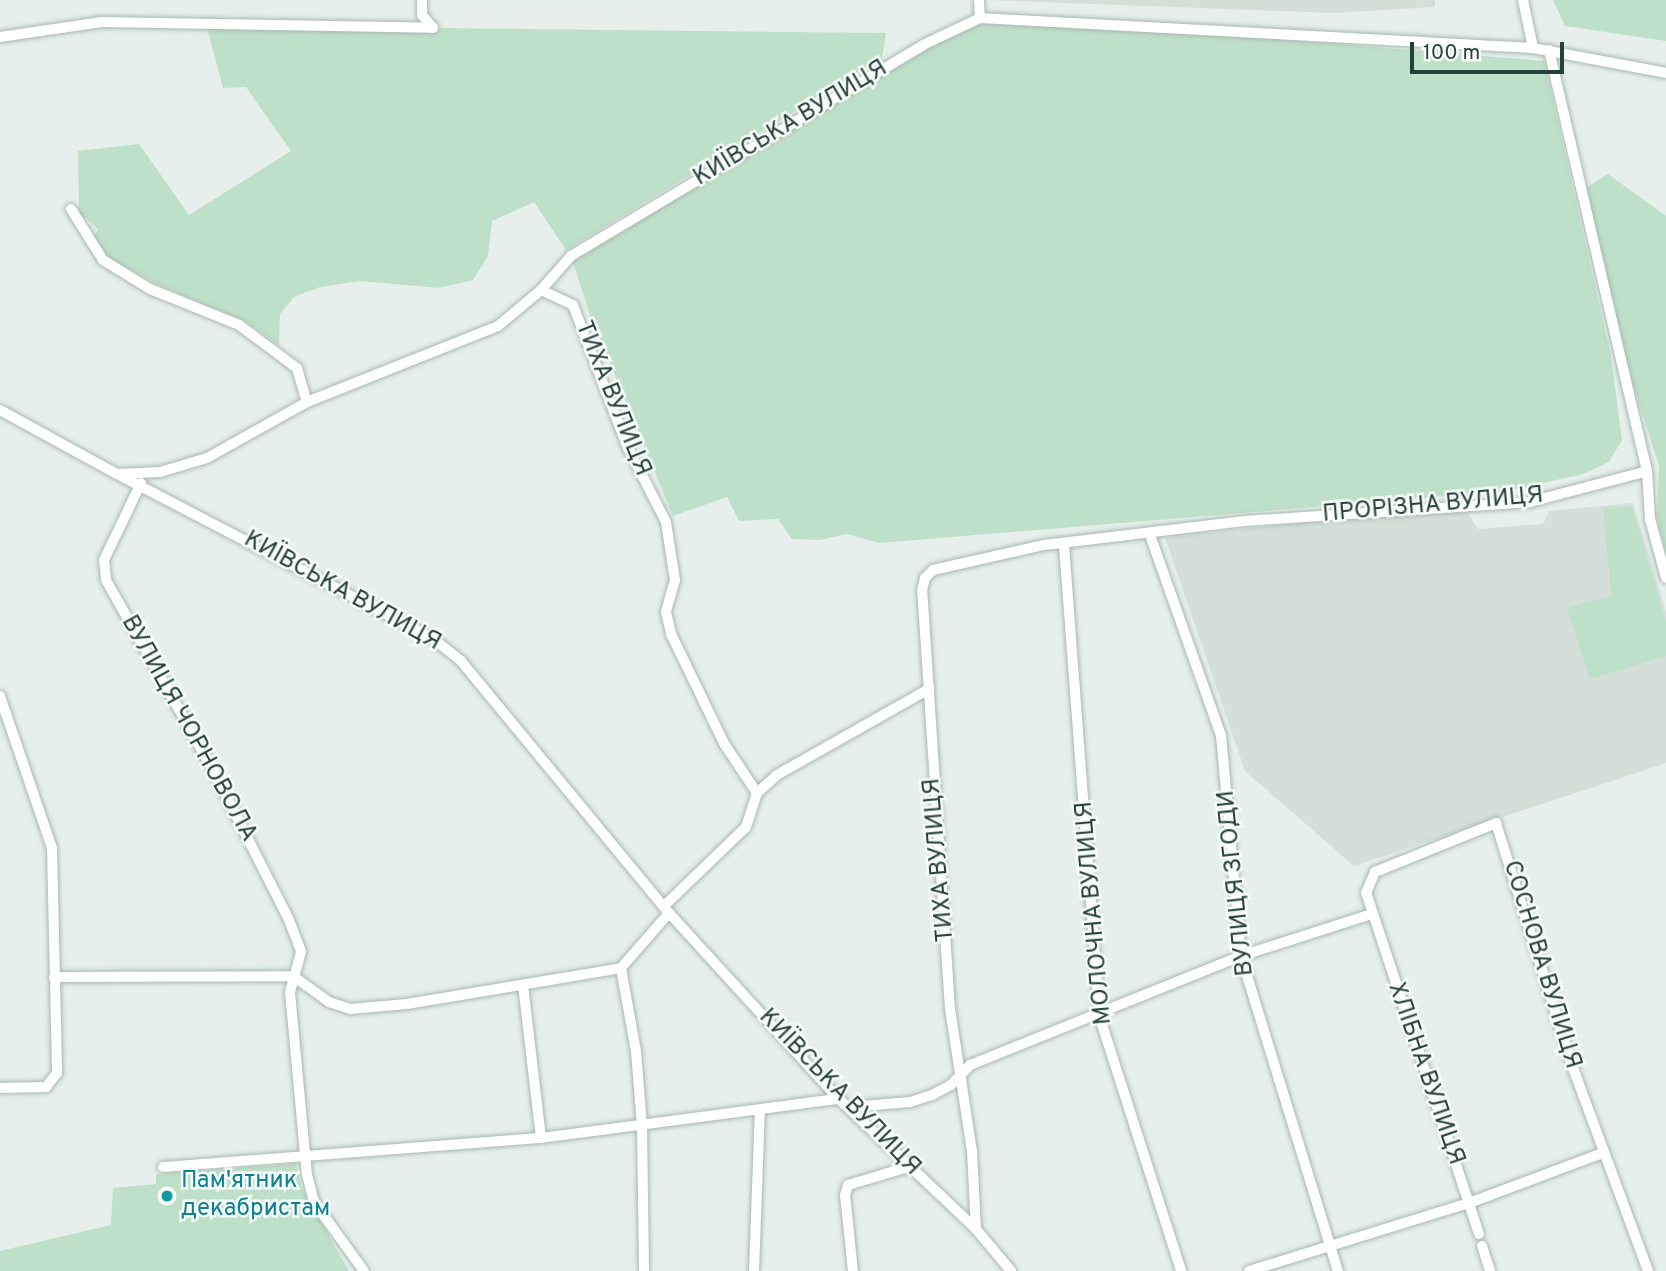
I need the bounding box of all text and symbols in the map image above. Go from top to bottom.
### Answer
scale bar [1414,28,1568,72]
text: 100 m [1423,40,1480,67]
street label: КИЇВСЬКА ВУЛИЦЯ [688,54,894,194]
street label: ТИХА ВУЛИЦЯ [568,317,656,481]
street label: ПРОРІЗНА ВУЛИЦЯ [1321,482,1545,530]
street label: КИЇВСЬКА ВУЛИЦЯ [238,526,446,658]
street label: ВУЛИЦЯ ЧОРНОВОЛА [114,611,262,847]
street label: ТИХА ВУЛИЦЯ [918,776,962,944]
street label: ВУЛИЦЯ ЗГОДИ [1213,789,1261,977]
street label: МОЛОЧНА ВУЛИЦЯ [1071,800,1119,1026]
street label: СОСНОВА ВУЛИЦЯ [1495,857,1587,1073]
street label: ХЛІБНА ВУЛИЦЯ [1380,978,1470,1170]
street label: КИЇВСЬКА ВУЛИЦЯ [752,1003,926,1183]
place label: Пам'ятник декабристам [181,1168,330,1224]
marker: Пам'ятник декабристам [159,1188,175,1204]

